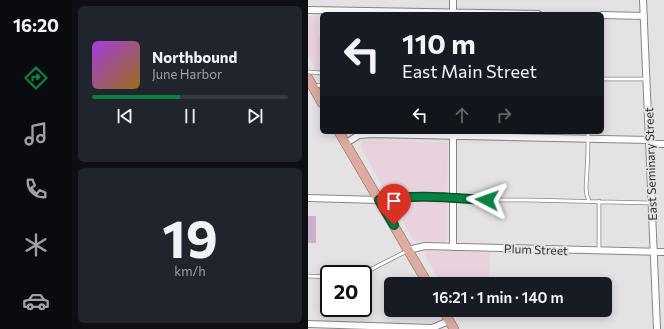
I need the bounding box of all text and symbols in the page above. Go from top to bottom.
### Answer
text: 16:20 [13,14,59,36]
text: 110 m [402,26,476,60]
icon: left [336,28,388,80]
text: Northbound [152,48,237,66]
text: East Main Street [402,60,537,82]
icon: directions [22,64,50,92]
text: June Harbor [152,66,222,82]
icon: left [409,104,431,126]
icon: ahead [451,104,473,126]
icon: right [493,104,515,126]
icon: previous [114,105,136,127]
icon: pause [179,105,201,127]
icon: next [244,105,266,127]
street label: East Seminary Street [641,107,659,221]
icon: music [22,120,50,148]
icon: phone [22,175,50,203]
position arrow [466,179,508,221]
pin [377,184,411,225]
icon: arrive [383,190,405,212]
text: 19 [162,205,218,269]
icon: climate [22,231,50,259]
street label: Plum Street [504,241,568,257]
text: km/h [174,263,206,279]
speed limit sign: 20 [320,265,372,317]
icon: car [22,287,50,315]
text: 16:21 · 1 min · 140 m [433,288,563,306]

